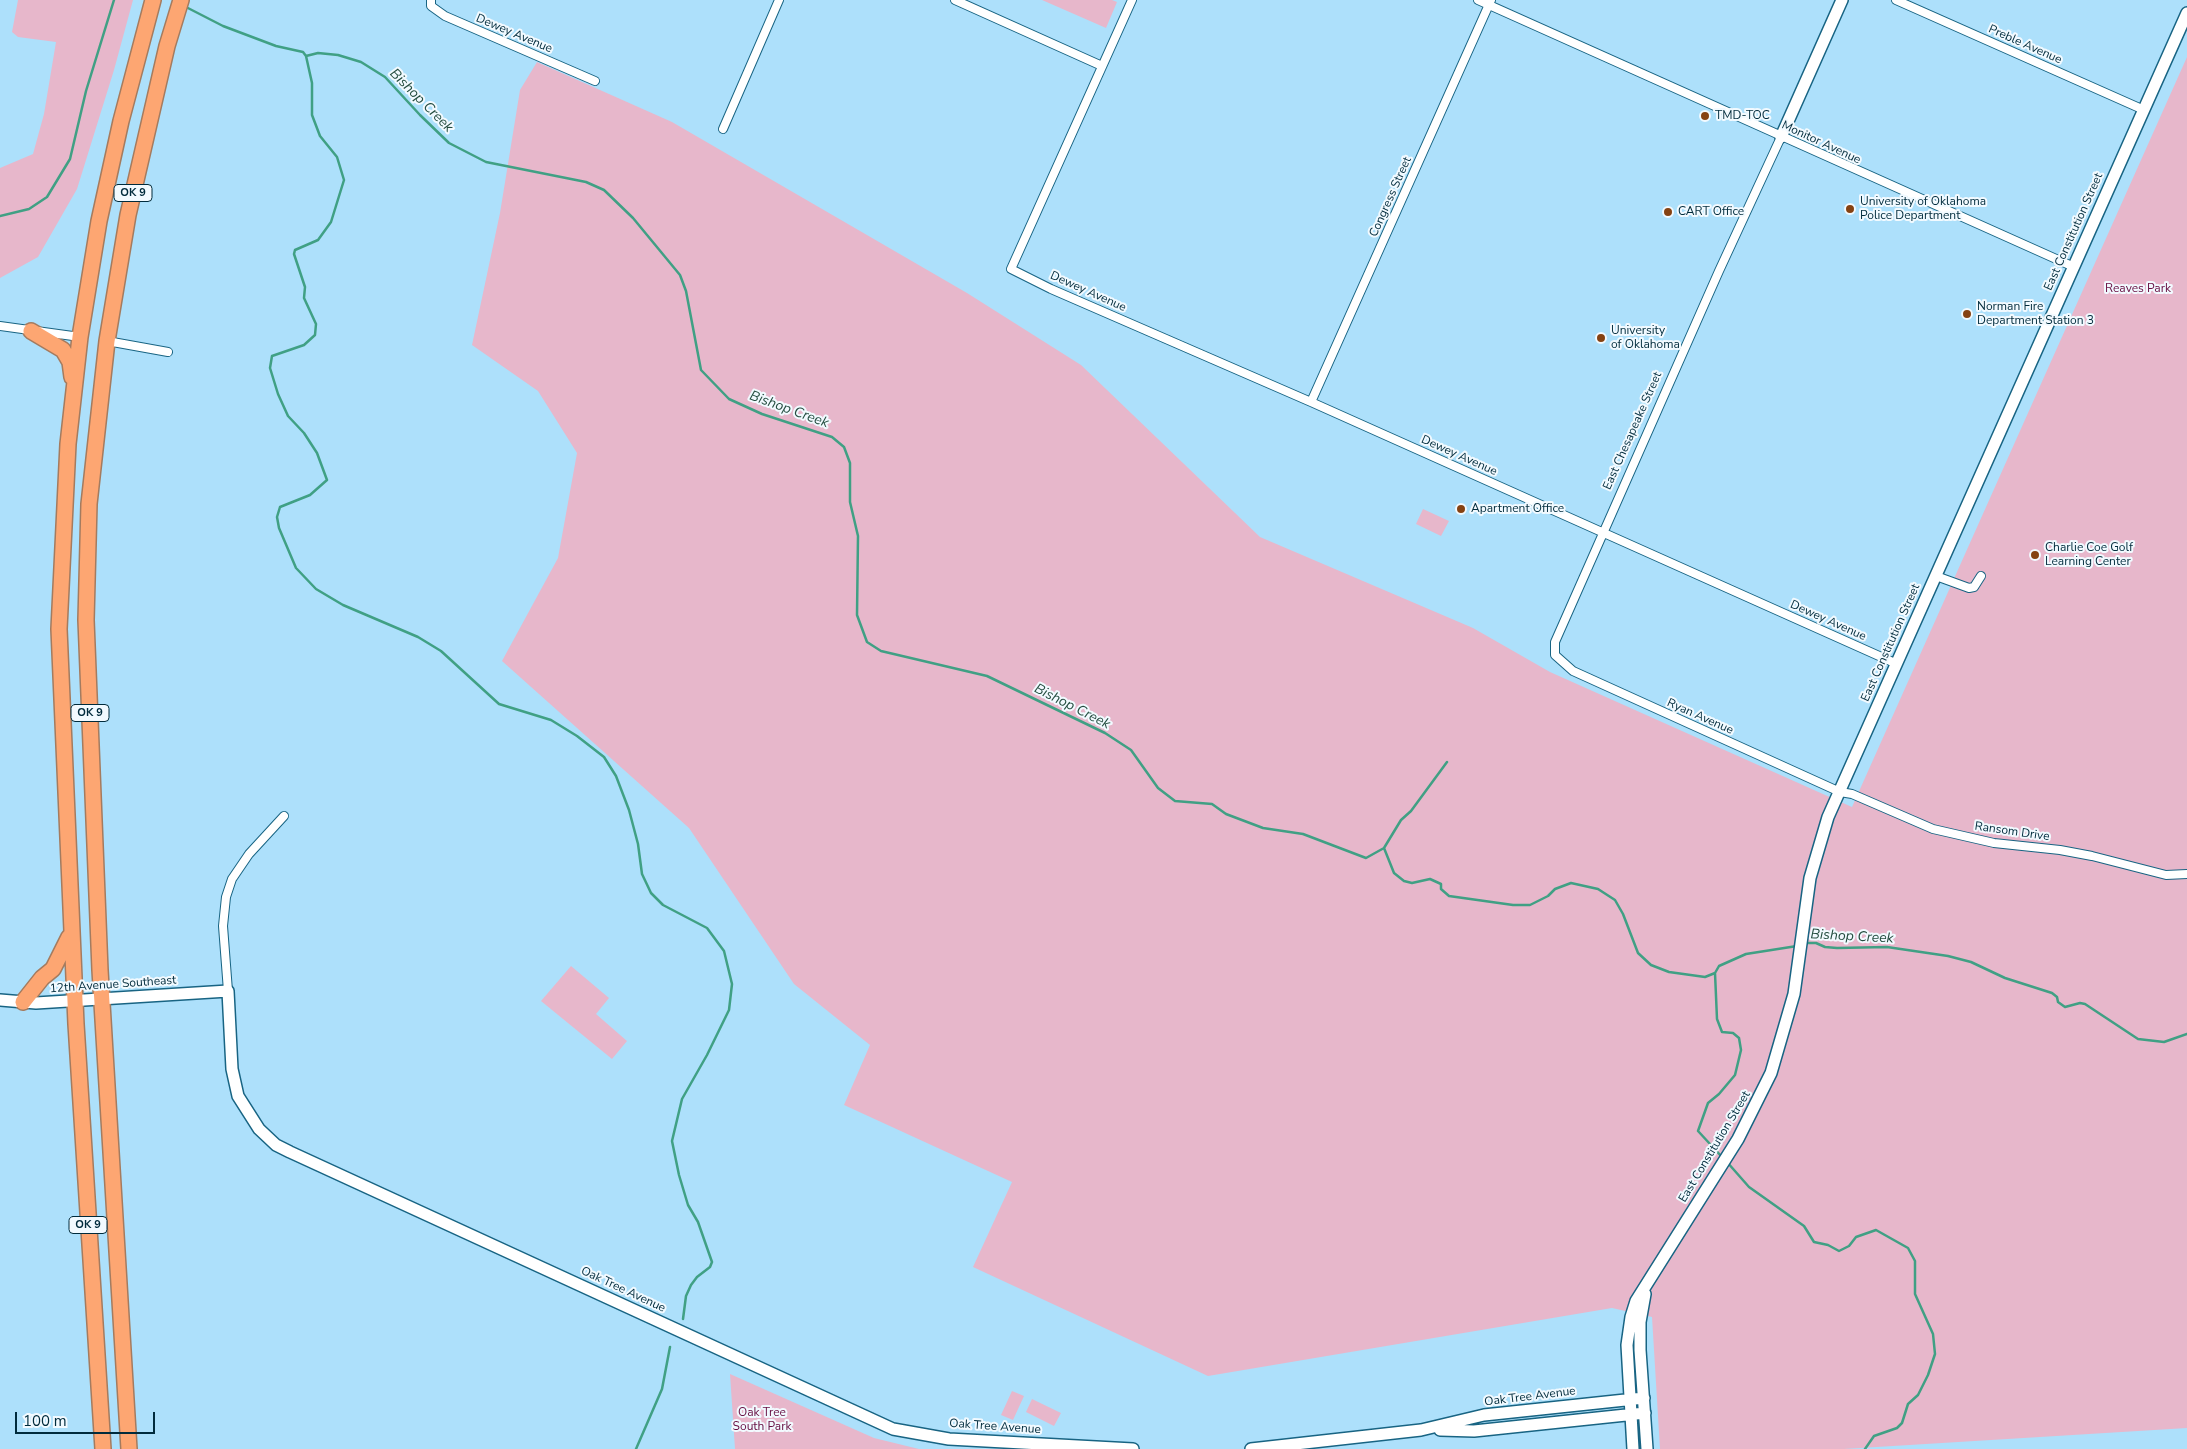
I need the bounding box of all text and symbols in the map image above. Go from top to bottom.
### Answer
street label: Dewey Avenue [474,11,554,57]
street label: Preble Avenue [1986,22,2064,68]
water label: Bishop Creek [386,66,456,136]
place label: TMD-TOC [1715,109,1770,123]
marker: TMD-TOC [1699,110,1711,122]
street label: Monitor Avenue [1779,118,1863,168]
street label: Congress Street [1367,155,1415,239]
street label: East Constitution Street [2042,171,2106,293]
road number: OK 9 [114,184,152,202]
place label: University of Oklahoma Police Department [1860,195,1986,223]
marker: University of Oklahoma Police Department [1844,203,1856,215]
place label: CART Office [1678,205,1744,219]
marker: CART Office [1662,206,1674,218]
street label: Dewey Avenue [1048,269,1128,315]
park label: Reaves Park [2105,282,2171,296]
place label: Norman Fire Department Station 3 [1977,300,2094,328]
marker: Norman Fire Department Station 3 [1961,308,1973,320]
place label: University of Oklahoma [1611,324,1680,352]
marker: University of Oklahoma [1595,332,1607,344]
street label: East Chesapeake Street [1601,370,1665,492]
water label: Bishop Creek [747,388,831,432]
street label: Dewey Avenue [1419,433,1499,479]
place label: Apartment Office [1471,502,1564,516]
marker: Apartment Office [1455,503,1467,515]
place label: Charlie Coe Golf Learning Center [2045,541,2133,569]
marker: Charlie Coe Golf Learning Center [2029,549,2041,561]
street label: East Constitution Street [1859,582,1923,704]
street label: Dewey Avenue [1788,598,1868,644]
water label: Bishop Creek [1031,681,1113,733]
street label: Ryan Avenue [1665,696,1735,738]
road number: OK 9 [71,704,109,721]
street label: Ransom Drive [1974,820,2050,844]
water label: Bishop Creek [1810,926,1894,948]
street label: 12th Avenue Southeast [49,973,177,997]
street label: East Constitution Street [1676,1089,1754,1205]
road number: OK 9 [69,1216,107,1234]
street label: Oak Tree Avenue [578,1264,668,1316]
street label: Oak Tree Avenue [1484,1384,1576,1410]
scale bar [18,1402,158,1434]
park label: Oak Tree South Park [733,1406,791,1434]
text: 100 m [23,1411,67,1431]
street label: Oak Tree Avenue [949,1417,1041,1437]

